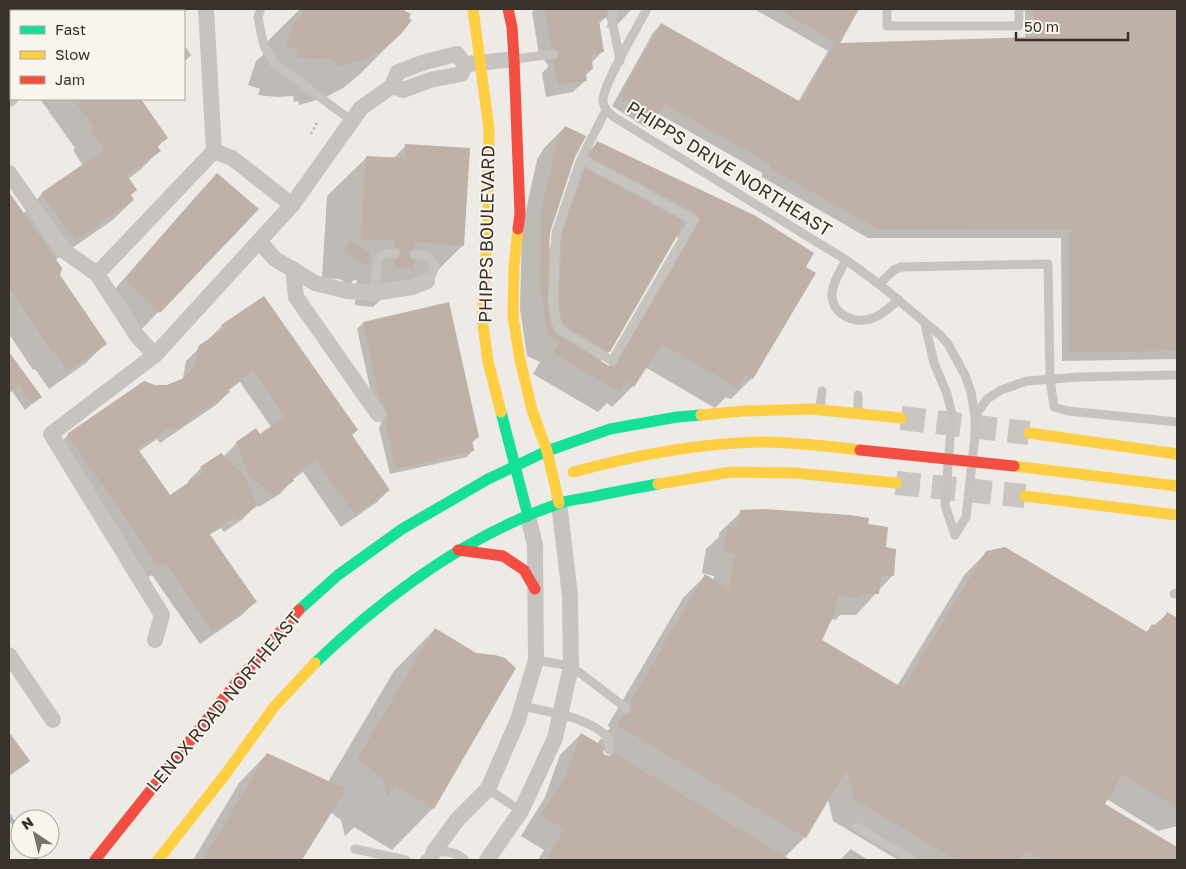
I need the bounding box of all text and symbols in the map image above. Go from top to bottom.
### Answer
legend [10,10,185,100]
scale bar [1016,10,1128,42]
text: 50 m [1024,17,1059,35]
text: Fast [55,20,86,38]
text: Slow [55,45,90,63]
text: Jam [55,70,85,88]
street label: PHIPPS DRIVE NORTHEAST [623,96,836,241]
street label: PHIPPS BOULEVARD [473,145,499,323]
street label: LENOX ROAD NORTHEAST [142,607,305,796]
north arrow [10,809,60,859]
text: N [18,813,36,833]

